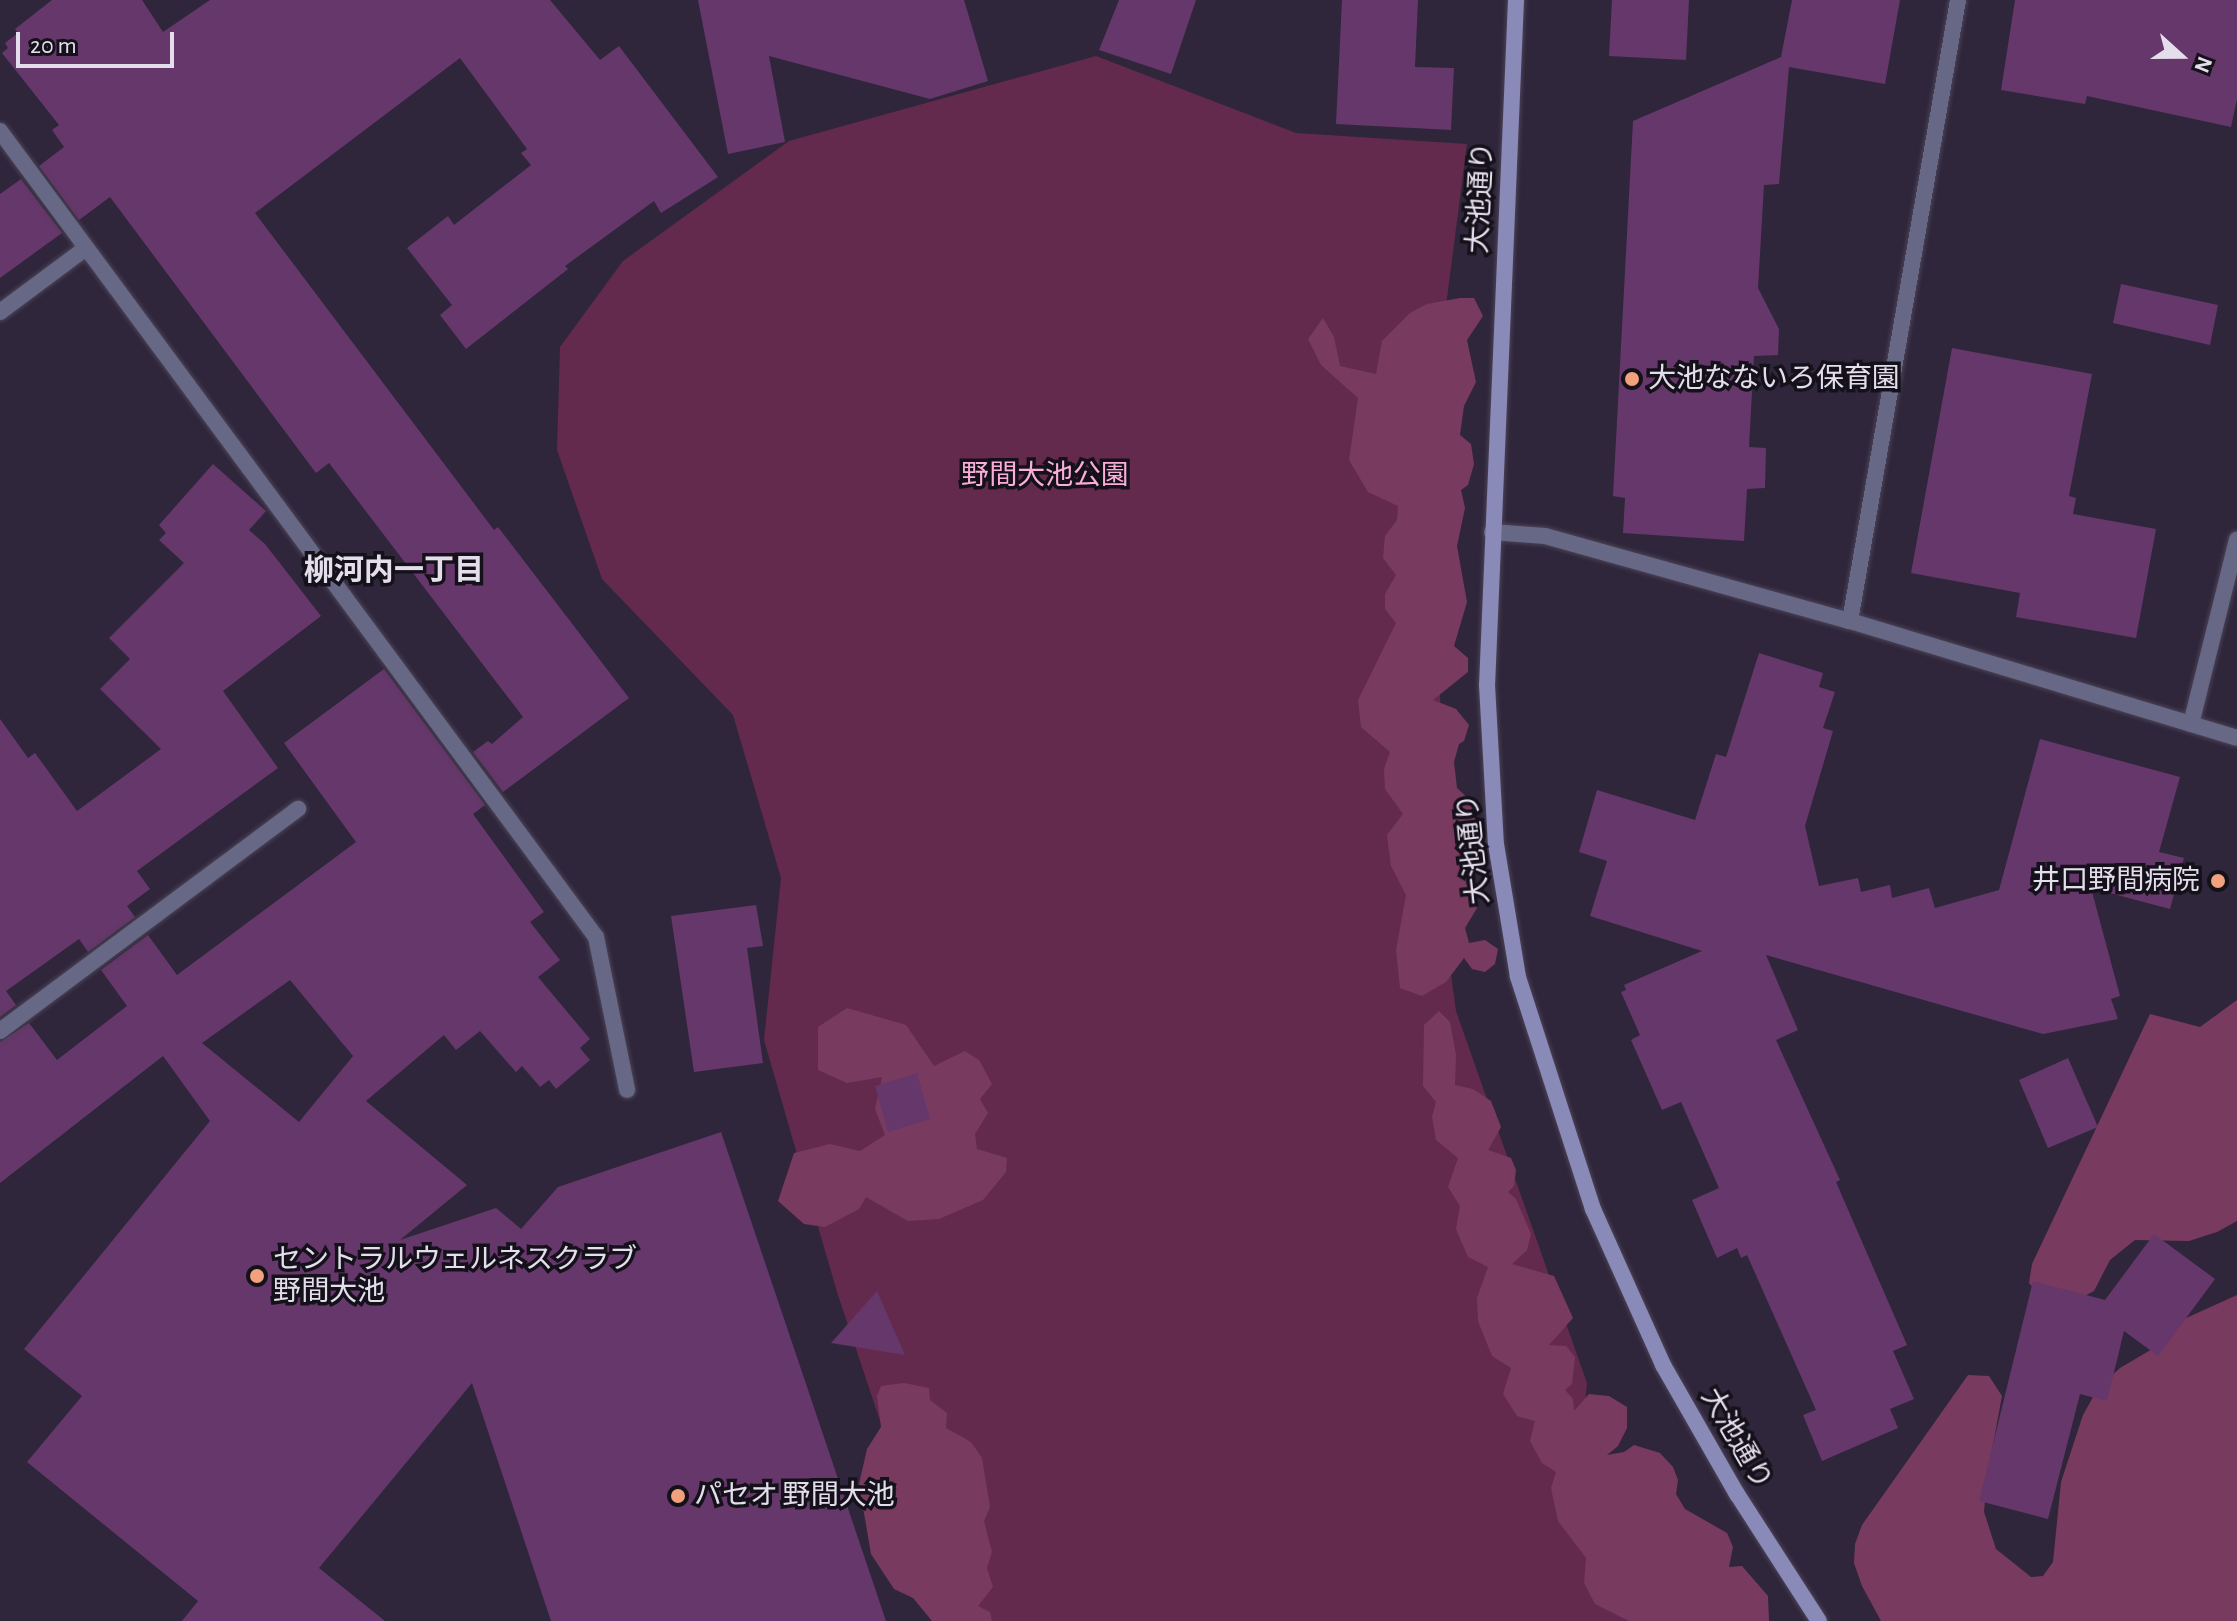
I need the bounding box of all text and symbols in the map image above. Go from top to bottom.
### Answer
scale bar [20,16,178,66]
north arrow [2141,16,2221,96]
text: 20 m [30,34,77,58]
text: N [2190,54,2216,76]
street label: 大池通り [1461,141,1501,255]
place label: 大池なないろ保育園 [1648,362,1900,396]
marker: 大池なないろ保育園 [1623,370,1641,388]
park label: 野間大池公園 [961,459,1129,493]
district label: 柳河内一丁目 [304,553,484,589]
street label: 大池通り [1451,792,1497,906]
place label: 井口野間病院 [2032,864,2200,898]
marker: 井口野間病院 [2207,870,2229,892]
place label: セントラルウェルネスクラブ 野間大池 [273,1243,637,1309]
marker: セントラルウェルネスクラブ 野間大池 [248,1267,266,1285]
street label: 大池通り [1693,1382,1779,1496]
place label: パセオ 野間大池 [694,1479,895,1513]
marker: パセオ 野間大池 [669,1487,687,1505]

